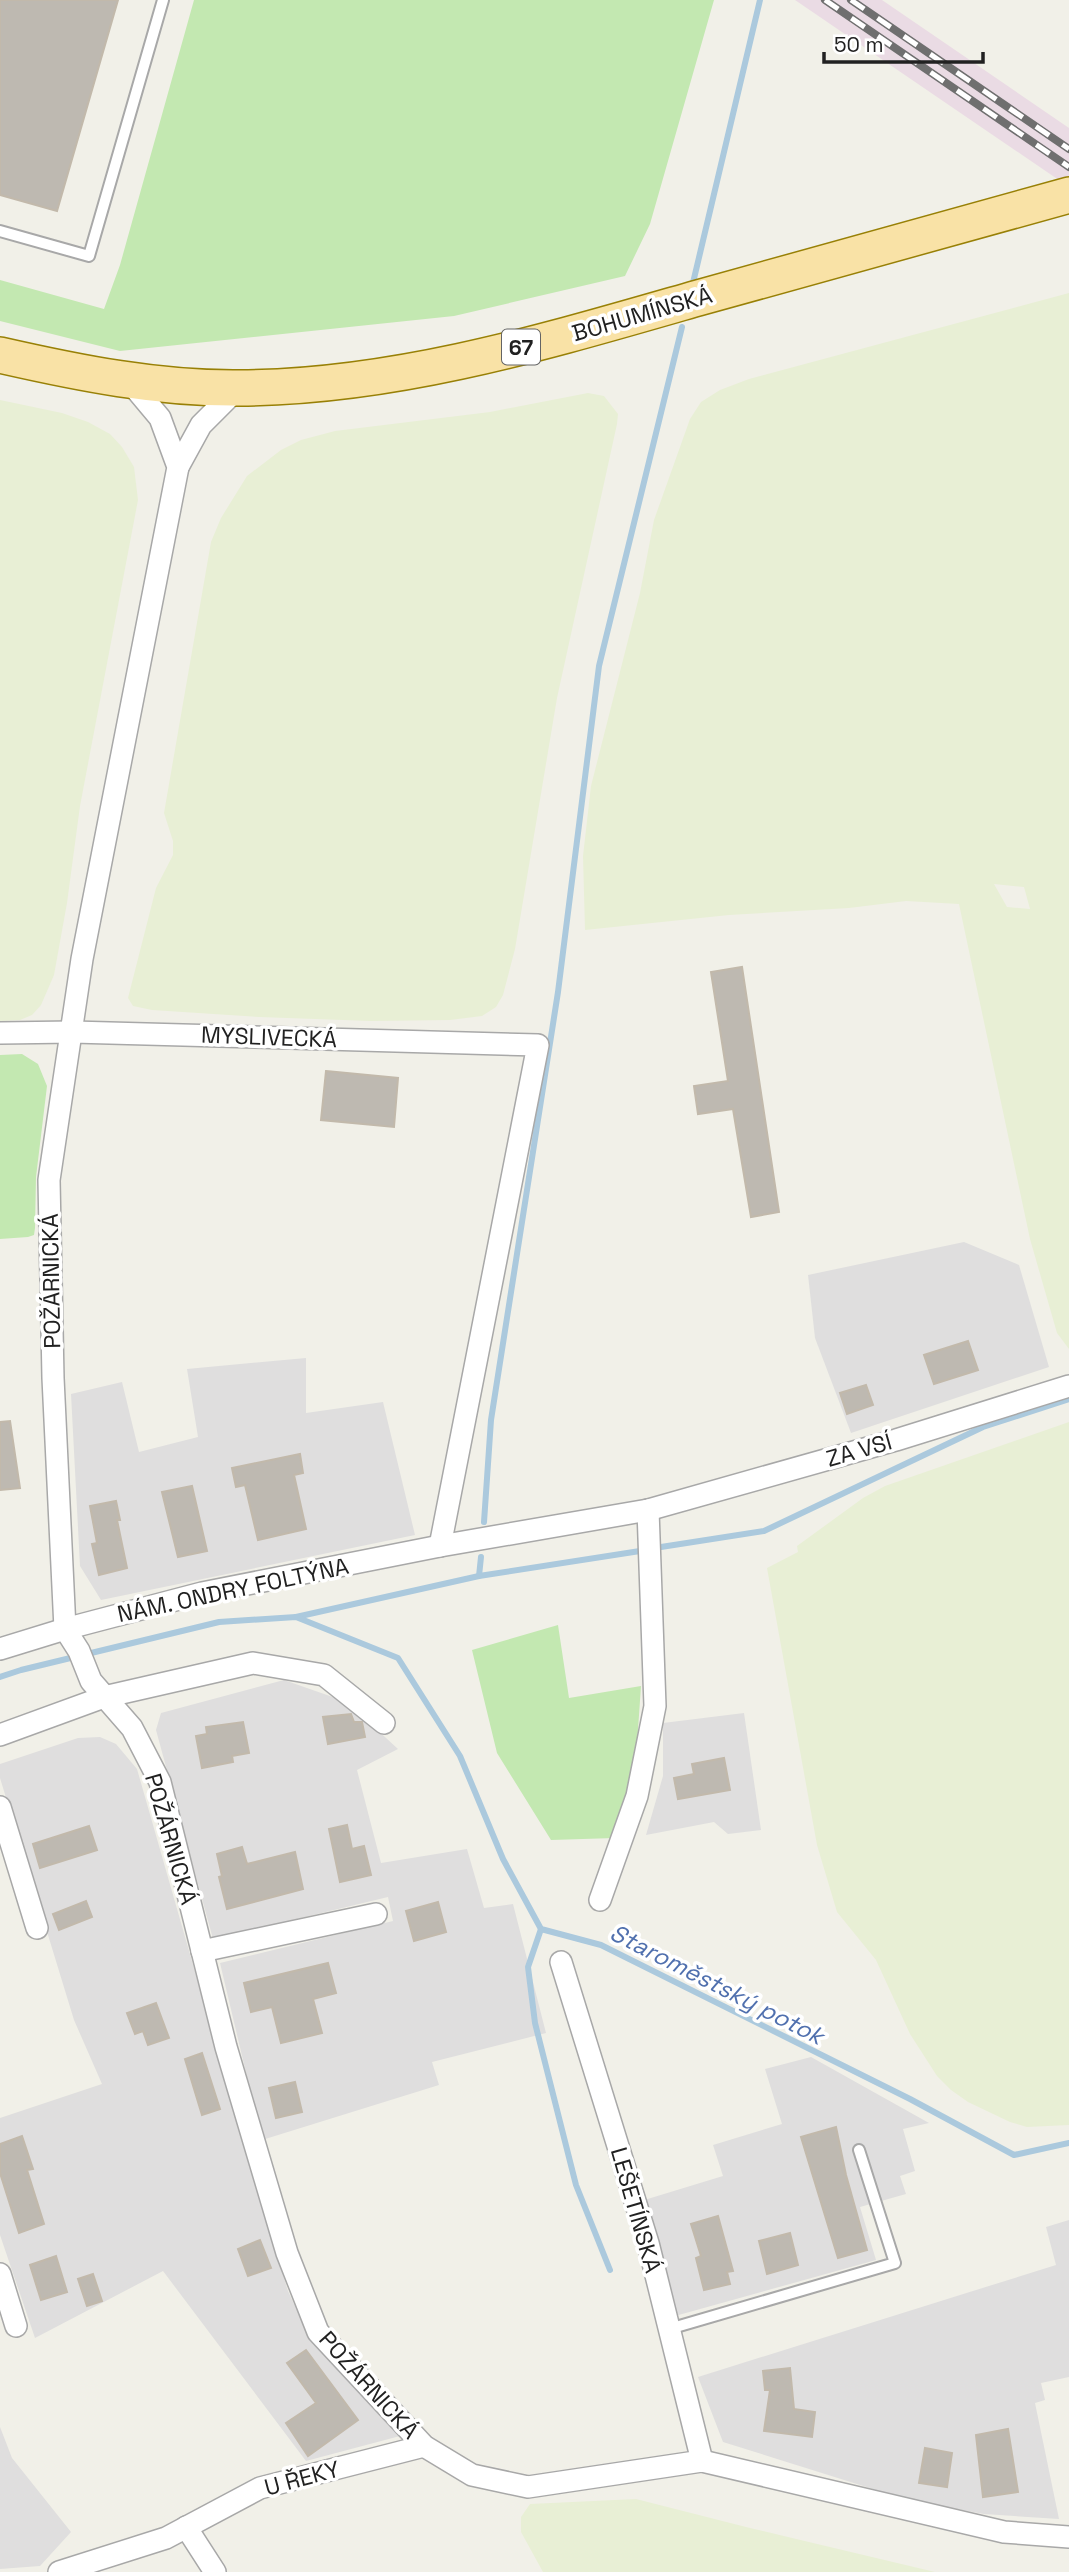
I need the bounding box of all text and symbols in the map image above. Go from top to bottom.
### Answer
scale bar [824,21,983,65]
text: 50 m [834,31,884,58]
street label: BOHUMÍNSKÁ [568,280,716,348]
road number: 67 [502,330,540,364]
street label: MYSLIVECKÁ [200,1020,338,1054]
street label: POŽÁRNICKÁ [35,1213,67,1349]
street label: ZA VSÍ [823,1426,896,1474]
street label: NÁM. ONDRY FOLTÝNA [115,1551,351,1629]
street label: POŽÁRNICKÁ [138,1770,204,1908]
water label: Staroměstský potok [605,1917,832,2053]
street label: LEŠETÍNSKÁ [604,2144,668,2276]
street label: POŽÁRNICKÁ [313,2325,425,2445]
street label: U ŘEKY [261,2454,343,2502]

